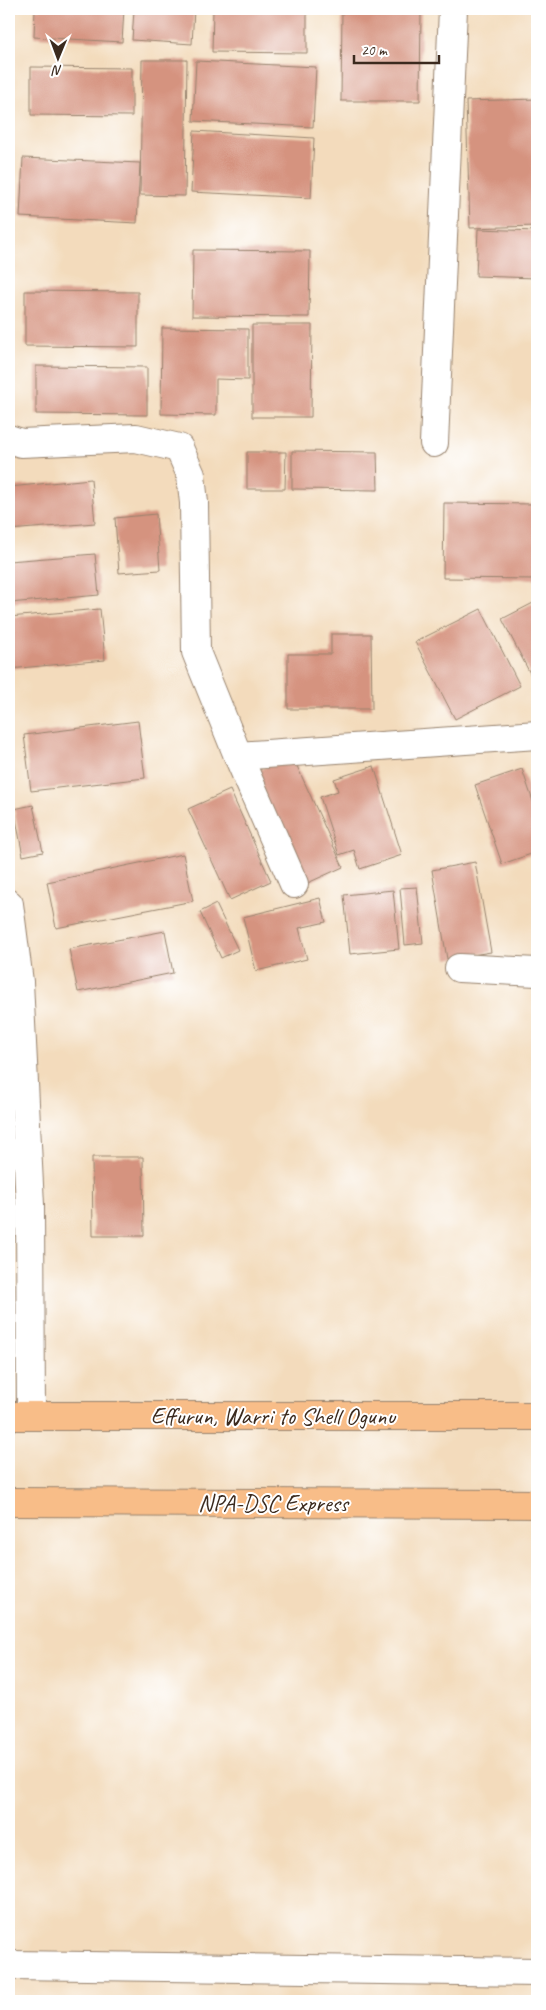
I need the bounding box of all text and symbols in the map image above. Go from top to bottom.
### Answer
north arrow [32,32,82,82]
scale bar [354,32,438,64]
text: 20 m [361,41,388,60]
text: N [51,62,62,79]
street label: Effurun, Warri to Shell Ogunu [151,1401,397,1431]
street label: NPA-DSC Express [198,1488,350,1518]

